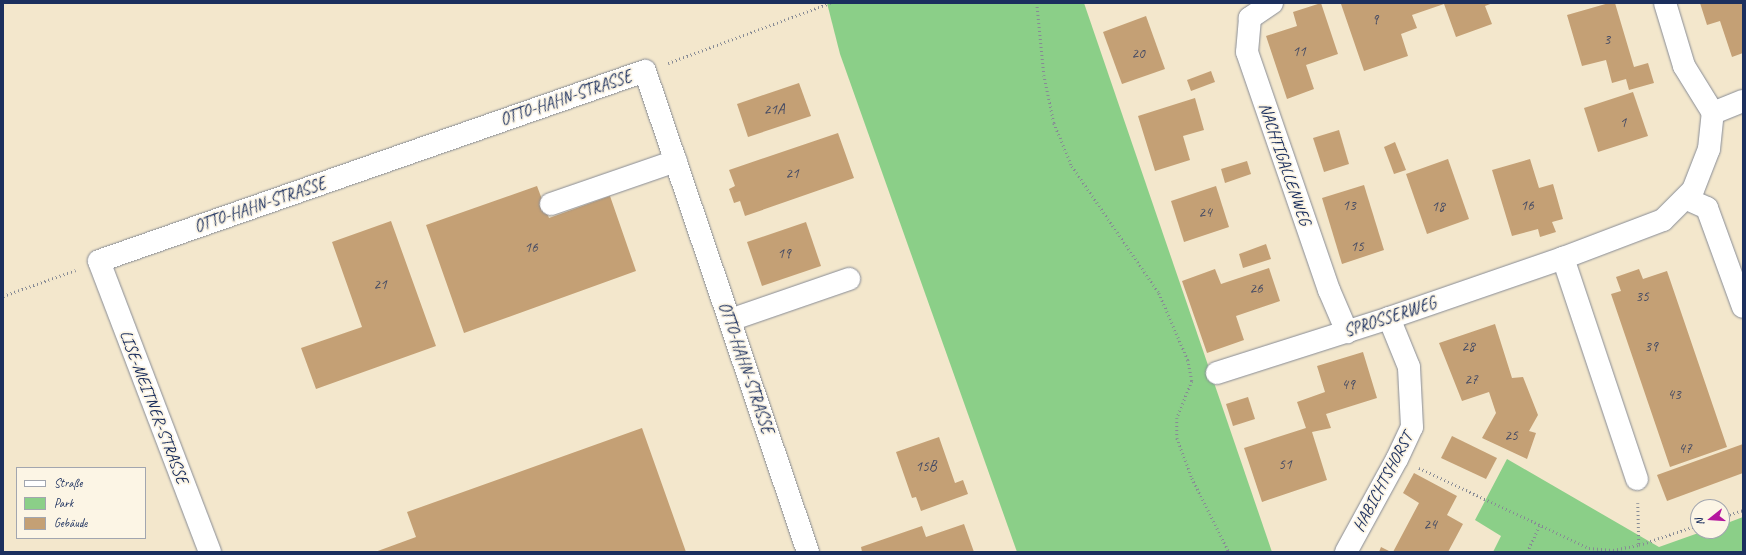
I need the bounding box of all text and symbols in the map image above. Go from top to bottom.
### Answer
house number: 9 [1372,11,1378,29]
house number: 3 [1604,31,1610,49]
house number: 11 [1292,43,1306,61]
house number: 20 [1131,45,1145,63]
street label: OTTO-HAHN-STRASSE [497,66,635,130]
street label: NACHTIGALLENWEG [1254,100,1316,228]
house number: 21A [763,101,785,119]
house number: 1 [1620,114,1626,132]
house number: 21 [785,165,799,183]
street label: OTTO-HAHN-STRASSE [191,173,329,237]
house number: 13 [1342,197,1356,215]
house number: 16 [1520,197,1534,215]
house number: 18 [1431,198,1445,216]
house number: 24 [1198,204,1212,222]
house number: 15 [1350,238,1364,256]
house number: 16 [524,239,538,257]
house number: 19 [777,245,791,263]
house number: 21 [373,276,387,294]
house number: 26 [1249,280,1263,298]
house number: 35 [1635,288,1649,306]
street label: SPROSSERWEG [1341,292,1439,342]
street label: OTTO-HAHN-STRASSE [714,299,778,437]
street label: LISE-MEITNER-STRASSE [115,327,193,487]
house number: 28 [1461,338,1475,356]
house number: 39 [1644,338,1658,356]
house number: 27 [1464,371,1478,389]
house number: 49 [1341,376,1355,394]
house number: 43 [1667,386,1681,404]
house number: 25 [1504,427,1518,445]
street label: HABICHTSHORST [1348,429,1418,535]
house number: 47 [1678,440,1692,458]
house number: 51 [1278,456,1292,474]
house number: 15B [915,458,937,476]
legend [16,467,146,539]
text: Straße [54,475,82,491]
text: Park [54,495,73,511]
north arrow [1690,499,1730,539]
text: Gebäude [54,515,87,531]
house number: 24 [1423,516,1437,534]
text: N [1692,517,1707,528]

